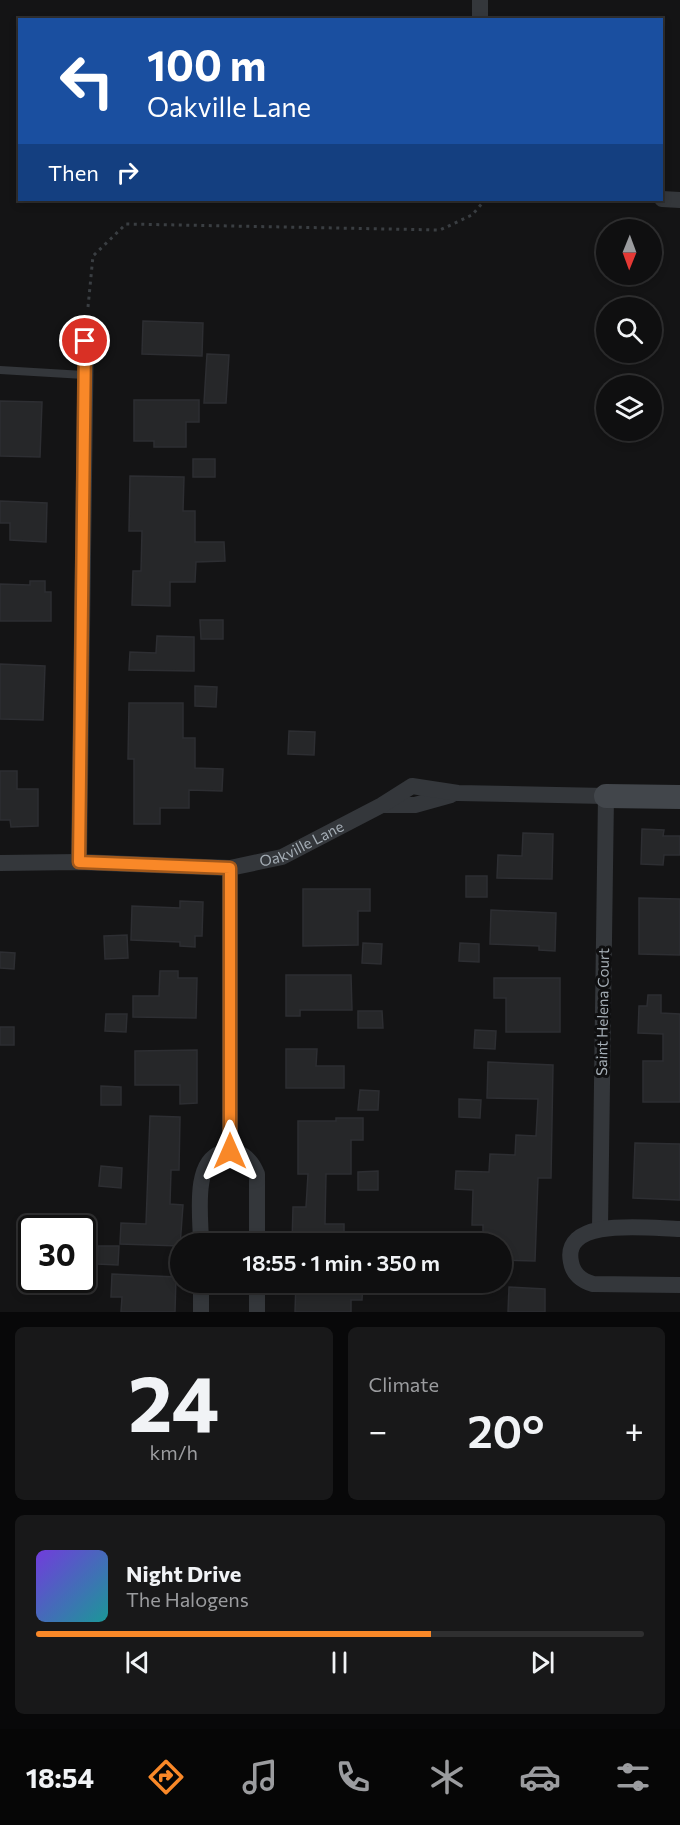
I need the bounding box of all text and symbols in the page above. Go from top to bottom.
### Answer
text: 100 m [147,38,267,90]
icon: left [48,42,126,120]
text: Oakville Lane [147,90,311,123]
icon: right [111,156,144,189]
text: Then [48,159,99,186]
north arrow [596,219,662,285]
map controls [596,219,662,441]
button: search [596,297,662,363]
pin [59,315,110,366]
icon: arrive [68,324,101,357]
button: layers [596,375,662,441]
street label: Oakville Lane [258,817,346,870]
street label: Saint Helena Court [592,948,612,1076]
position arrow [198,1119,262,1183]
speed limit sign: 30 [18,1215,96,1293]
text: 18:55 · 1 min · 350 m [242,1249,440,1276]
text: 24 [128,1353,219,1448]
text: Climate [369,1372,439,1396]
text: 20° [467,1402,544,1457]
text: − [369,1409,387,1450]
text: + [625,1409,644,1450]
text: km/h [149,1440,198,1464]
text: Night Drive [126,1560,241,1587]
text: The Halogens [126,1587,249,1611]
icon: previous [121,1646,154,1679]
icon: pause [323,1646,356,1679]
icon: next [526,1646,559,1679]
icon: directions [145,1756,187,1798]
icon: music [239,1756,281,1798]
icon: phone [332,1756,374,1798]
icon: climate [426,1756,468,1798]
icon: car [519,1756,561,1798]
icon: filters [612,1756,654,1798]
text: 18:54 [26,1761,94,1794]

